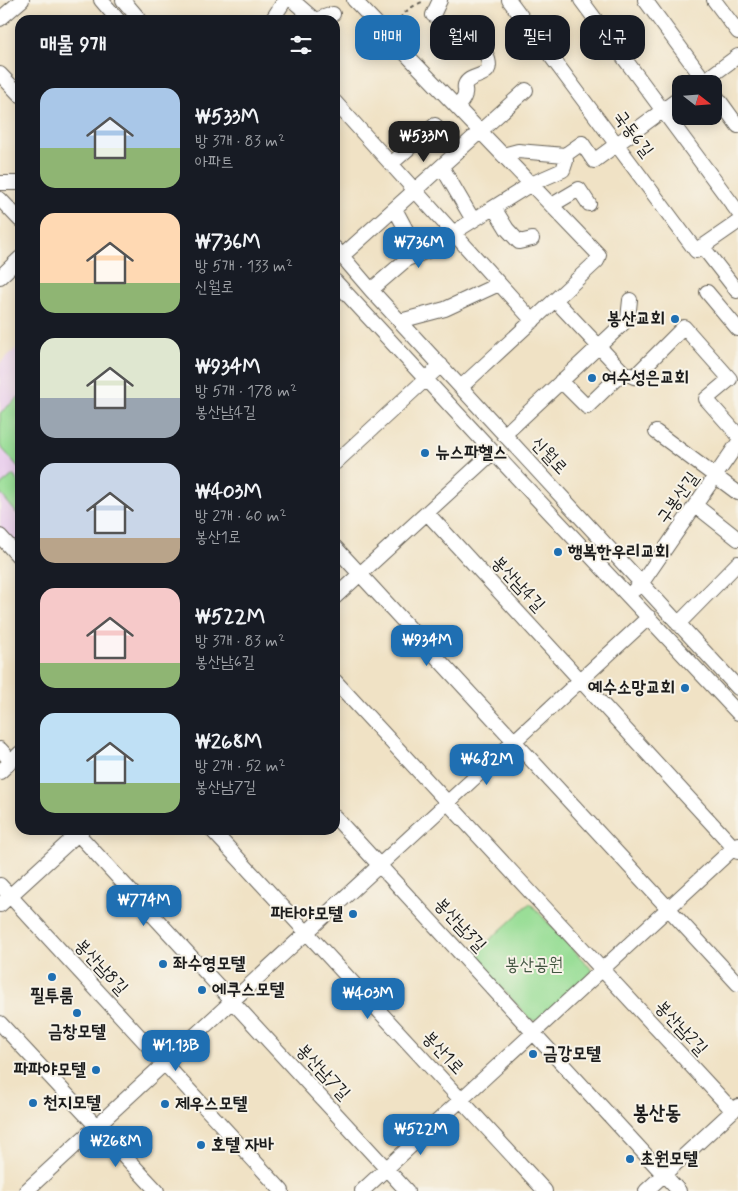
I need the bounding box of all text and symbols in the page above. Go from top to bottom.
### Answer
chip: 매매 [355,15,420,60]
chip: 월세 [430,15,495,60]
chip: 필터 [505,15,570,60]
chip: 신규 [580,15,645,60]
text: 매물 9개 [40,31,107,59]
icon: filters [287,31,315,59]
north arrow [672,75,722,125]
map controls [672,75,722,125]
text: ₩533M [195,103,259,131]
street label: 국동6길 [608,106,659,163]
icon: home [80,108,140,168]
pin: ₩533M [389,120,459,163]
text: ₩533M [400,126,448,147]
text: 방 3개 · 83 m² [195,131,285,152]
text: 아파트 [195,152,234,173]
pin: ₩736M [384,226,454,269]
text: ₩736M [195,228,261,256]
text: ₩736M [394,232,444,253]
icon: home [80,233,140,293]
text: 방 5개 · 133 m² [195,256,293,277]
text: 신월로 [195,277,234,298]
place label: 봉산교회 [607,307,665,331]
marker: 봉산교회 [669,313,681,325]
text: ₩934M [195,353,261,381]
icon: home [80,358,140,418]
place label: 여수성은교회 [602,366,689,390]
marker: 여수성은교회 [586,372,598,384]
text: 방 5개 · 178 m² [195,381,297,402]
text: 봉산남4길 [195,402,256,423]
street label: 신월로 [525,432,573,480]
place label: 뉴스파헬스 [435,441,507,465]
marker: 뉴스파헬스 [419,447,431,459]
street label: 구봉산길 [652,467,705,529]
text: ₩403M [195,478,262,506]
icon: home [80,483,140,543]
text: 방 2개 · 60 m² [195,506,287,527]
text: 봉산1로 [195,527,241,548]
place label: 행복한우리교회 [567,540,669,564]
marker: 행복한우리교회 [552,546,564,558]
street label: 봉산남4길 [486,551,550,618]
text: ₩522M [195,603,265,631]
icon: home [80,608,140,668]
pin: ₩934M [392,624,462,667]
text: ₩934M [402,630,452,651]
text: 방 3개 · 83 m² [195,631,285,652]
text: 봉산남6길 [195,652,255,673]
place label: 예수소망교회 [588,676,675,700]
marker: 예수소망교회 [679,682,691,694]
text: ₩268M [195,728,262,756]
icon: home [80,733,140,793]
pin: ₩682M [452,744,522,786]
text: ₩682M [461,749,513,770]
text: 방 2개 · 52 m² [195,756,286,777]
text: 봉산남7길 [195,777,256,798]
pin: ₩774M [109,884,179,927]
text: ₩774M [117,890,171,911]
street label: 봉산남3길 [429,893,492,958]
place label: 파타야모텔 [271,902,344,926]
marker: 파타야모텔 [347,908,359,920]
street label: 봉산남8길 [69,934,133,1000]
place label: 좌수영모텔 [173,952,246,976]
park label: 봉산공원 [505,953,563,977]
marker: 좌수영모텔 [157,958,169,970]
marker: 필투룸 [46,971,58,983]
place label: 에쿠스모텔 [212,978,285,1002]
pin: ₩403M [333,978,403,1020]
text: ₩403M [343,983,393,1004]
place label: 필투룸 [30,984,74,1008]
marker: 에쿠스모텔 [196,984,208,996]
street label: 봉산남2길 [649,995,713,1061]
marker: 금창모텔 [71,1007,83,1019]
place label: 금창모텔 [48,1020,106,1044]
street label: 봉산1로 [417,1026,469,1080]
pin: ₩1.13B [135,1030,217,1072]
text: ₩1.13B [153,1035,199,1056]
street label: 봉산남7길 [291,1039,356,1106]
place label: 금강모텔 [543,1042,601,1066]
marker: 금강모텔 [527,1048,539,1060]
place label: 파파야모텔 [14,1058,87,1082]
marker: 파파야모텔 [90,1064,102,1076]
place label: 천지모텔 [43,1091,101,1115]
place label: 제우스모텔 [175,1092,248,1116]
marker: 천지모텔 [27,1097,39,1109]
marker: 제우스모텔 [159,1098,171,1110]
district label: 봉산동 [633,1100,681,1127]
pin: ₩522M [386,1114,456,1156]
text: ₩522M [394,1119,448,1140]
pin: ₩268M [81,1126,151,1168]
text: ₩268M [90,1131,142,1152]
place label: 호텔 자바 [211,1133,274,1157]
marker: 호텔 자바 [195,1139,207,1151]
place label: 초원모텔 [640,1147,698,1171]
marker: 초원모텔 [624,1153,636,1165]

